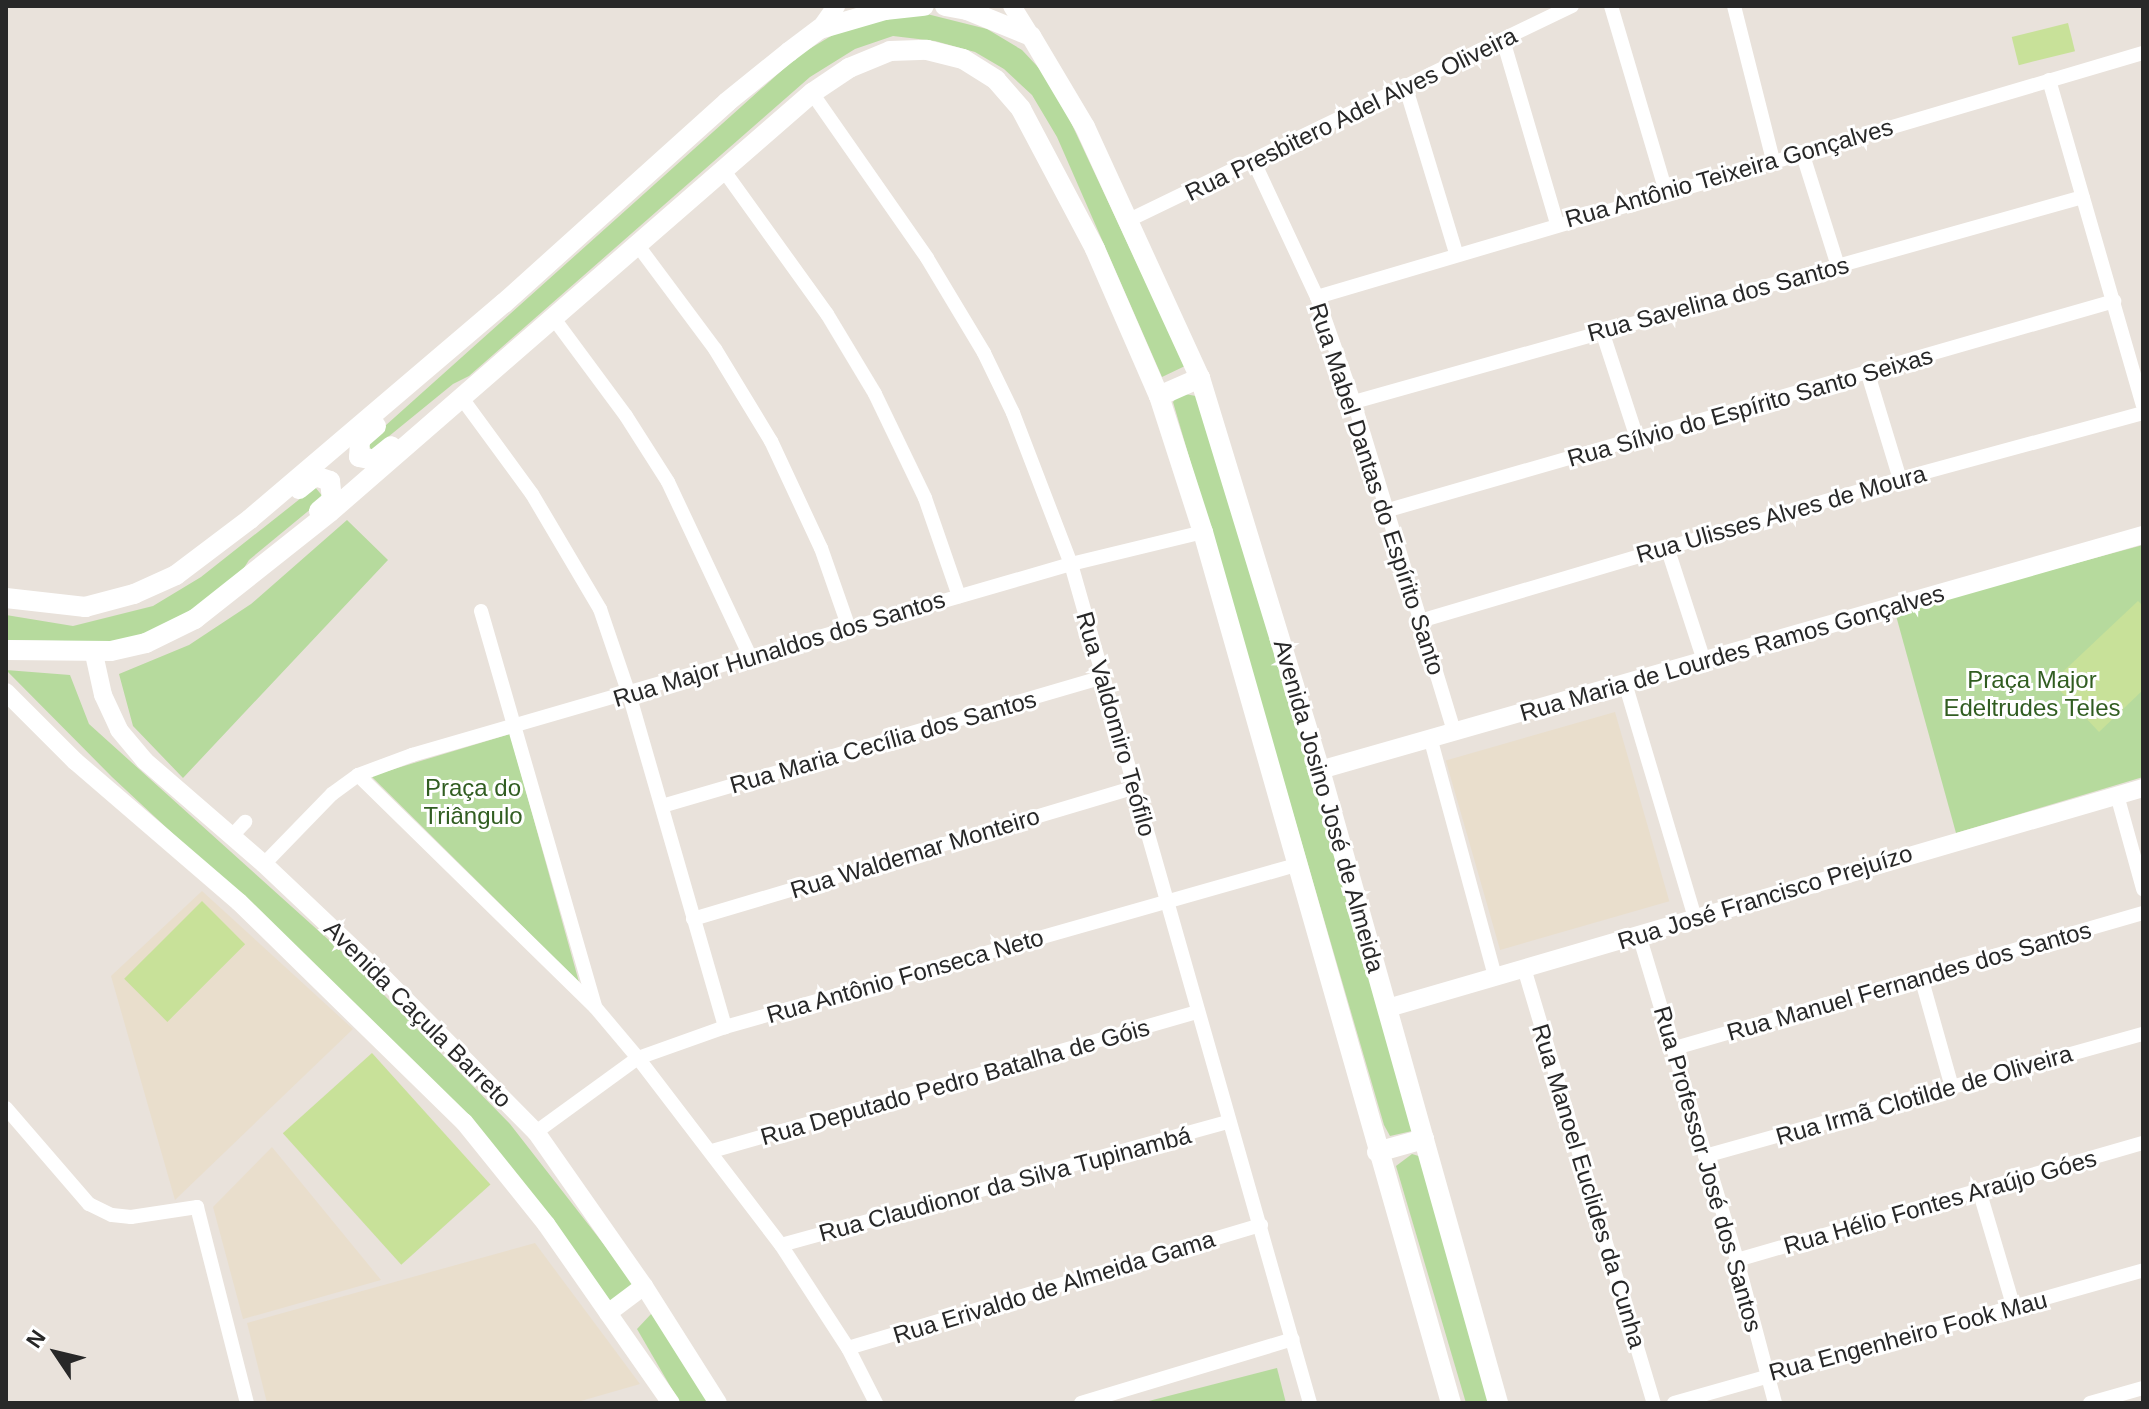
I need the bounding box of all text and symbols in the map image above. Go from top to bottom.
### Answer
street label: Rua Presbitero Adel Alves Oliveira [1179,20,1523,208]
street label: Rua Antônio Teixeira Gonçalves [1561,112,1897,234]
street label: Rua Savelina dos Santos [1584,250,1852,348]
street label: Rua Mabel Dantas do Espírito Santo [1303,299,1451,679]
street label: Rua Sílvio do Espírito Santo Seixas [1564,341,1936,473]
street label: Rua Ulisses Alves de Moura [1632,459,1930,569]
street label: Rua Maria de Lourdes Ramos Gonçalves [1516,578,1948,728]
street label: Rua Major Hunaldos dos Santos [610,585,948,713]
street label: Rua Valdomiro Teófilo [1070,608,1162,840]
street label: Avenida Josino José de Almeida [1267,636,1391,976]
park label: Praça Major Edeltrudes Teles [1943,666,2121,722]
street label: Rua Maria Cecília dos Santos [726,684,1040,800]
park label: Praça do Triângulo [423,774,523,830]
street label: Rua Waldemar Monteiro [787,801,1043,905]
street label: Rua José Francisco Prejuízo [1614,838,1916,956]
street label: Avenida Caçula Barreto [318,914,518,1114]
street label: Rua Manuel Fernandes dos Santos [1724,915,2094,1047]
street label: Rua Antônio Fonseca Neto [763,922,1047,1030]
street label: Rua Professor José dos Santos [1648,1003,1768,1335]
street label: Rua Deputado Pedro Batalha de Góis [757,1013,1153,1151]
street label: Rua Manoel Euclides da Cunha [1526,1020,1652,1352]
street label: Rua Irmã Clotilde de Oliveira [1773,1039,2075,1151]
street label: Rua Claudionor da Silva Tupinambá [815,1120,1195,1248]
street label: Rua Hélio Fontes Araújo Góes [1780,1143,2100,1261]
street label: Rua Erivaldo de Almeida Gama [889,1224,1219,1350]
street label: Rua Engenheiro Fook Mau [1766,1285,2050,1387]
north arrow [16,1313,96,1393]
text: N [21,1325,51,1353]

